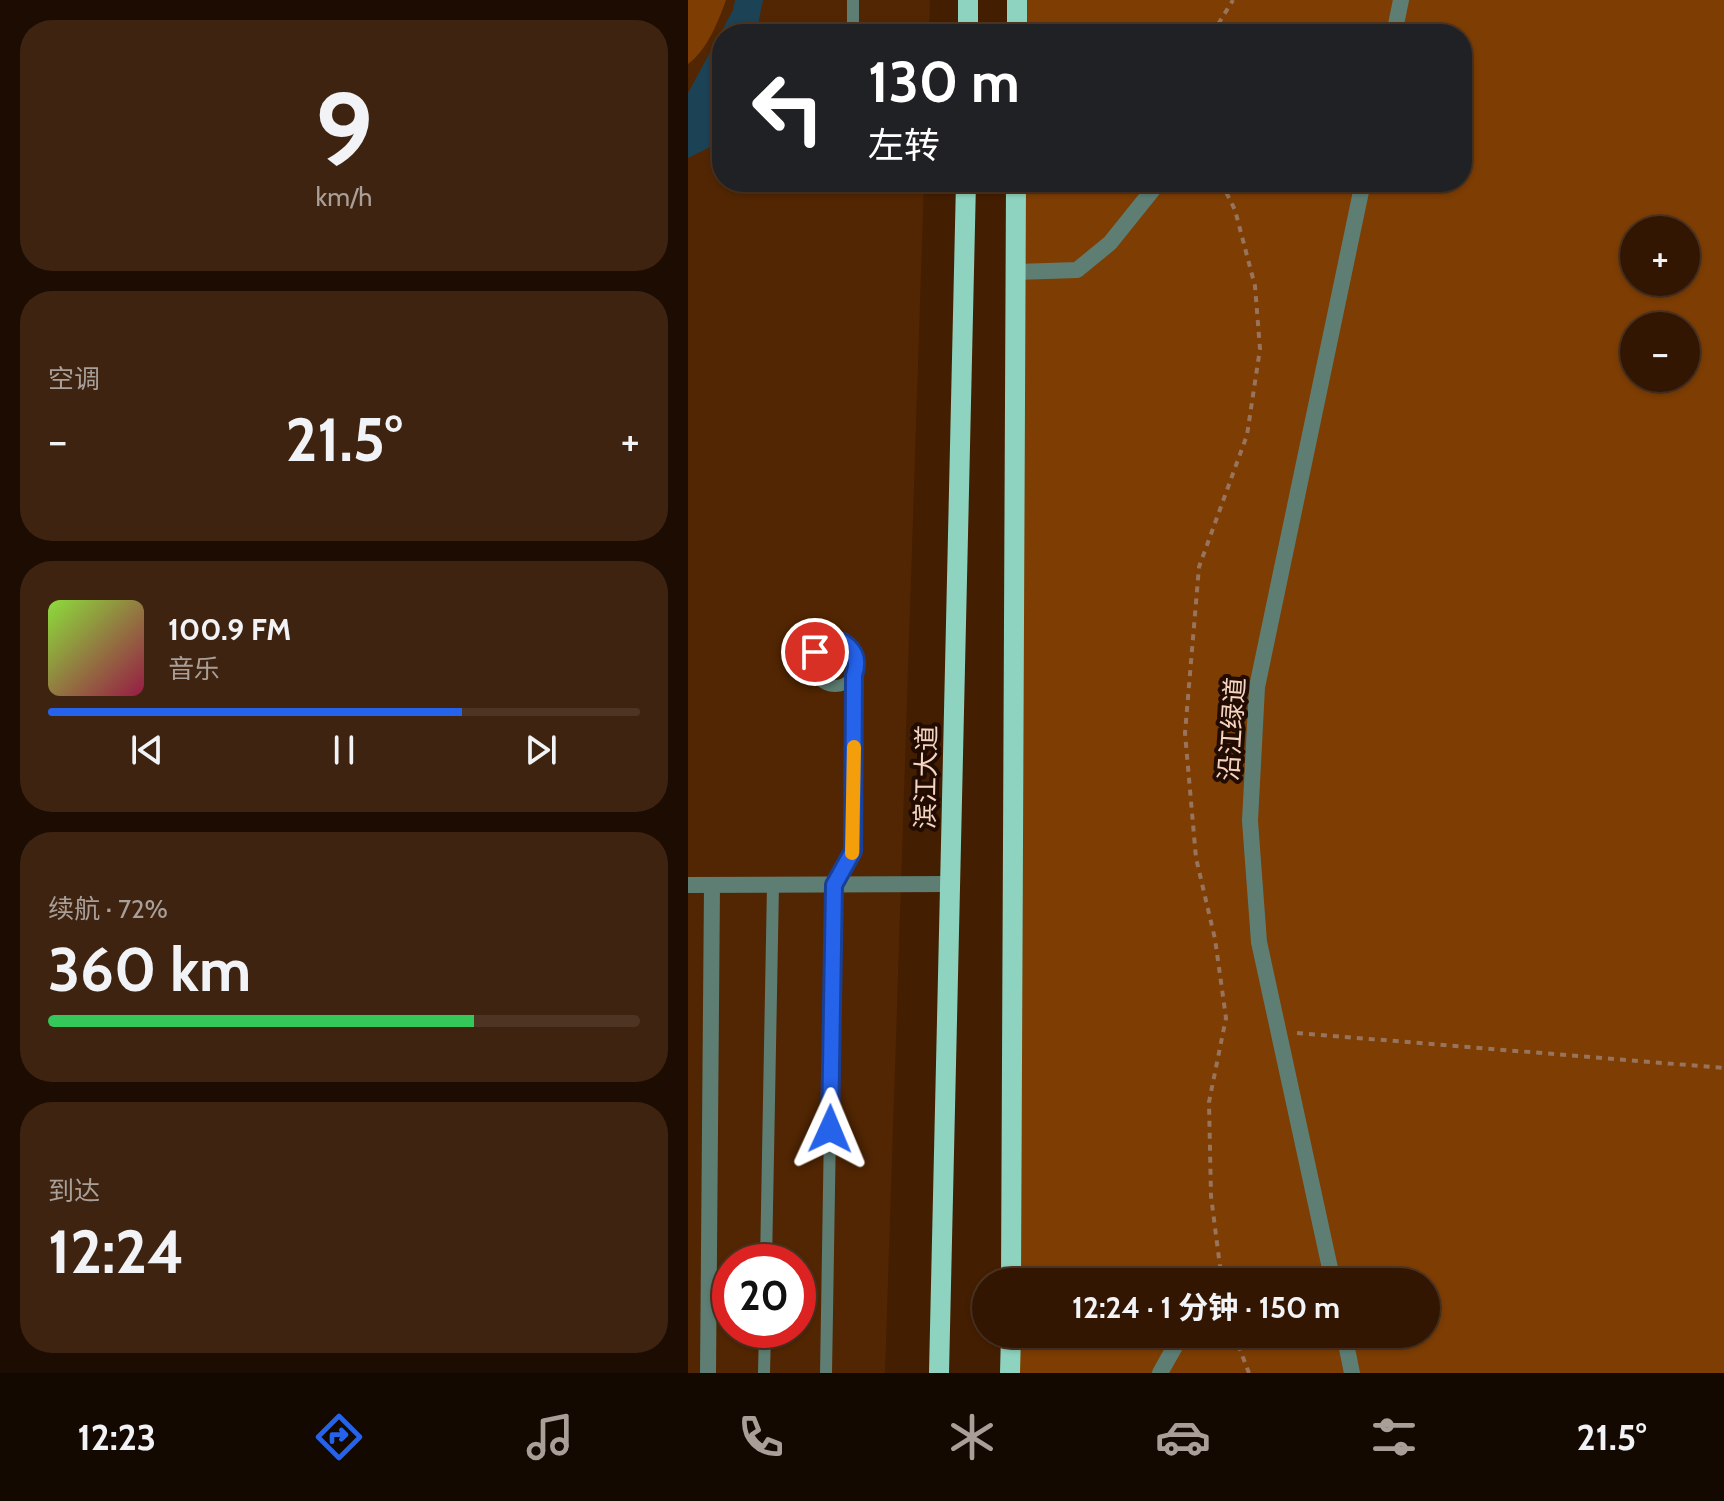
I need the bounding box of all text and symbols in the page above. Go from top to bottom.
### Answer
text: 130 m [868,48,1020,116]
icon: left [736,56,840,160]
text: 9 [315,66,373,192]
text: 左转 [868,123,940,167]
text: km/h [316,181,372,213]
map controls [1620,216,1700,392]
button: + [1620,216,1700,296]
button: − [1620,312,1700,392]
text: 空调 [48,363,100,395]
text: 21.5° [286,403,402,476]
text: − [48,414,67,467]
text: + [621,414,640,467]
text: 100.9 FM [168,611,291,648]
pin [781,618,849,686]
icon: arrive [793,630,837,674]
text: 音乐 [168,653,220,685]
street label: 沿江绿道 [1212,676,1252,782]
street label: 滨江大道 [909,725,943,829]
icon: previous [125,728,169,772]
icon: pause [322,728,366,772]
icon: next [519,728,563,772]
text: 续航 · 72% [48,893,168,925]
text: 360 km [48,933,251,1006]
position arrow [788,1087,872,1171]
text: 到达 [48,1175,100,1207]
text: 12:24 [48,1215,184,1288]
speed limit sign: 20 [712,1244,816,1348]
text: 12:24 · 1 分钟 · 150 m [1072,1289,1340,1326]
icon: directions [311,1409,367,1465]
icon: music [522,1409,578,1465]
icon: phone [733,1409,789,1465]
icon: climate [944,1409,1000,1465]
icon: car [1155,1409,1211,1465]
icon: filters [1366,1409,1422,1465]
text: 12:23 [77,1415,156,1459]
text: 21.5° [1576,1415,1647,1459]

